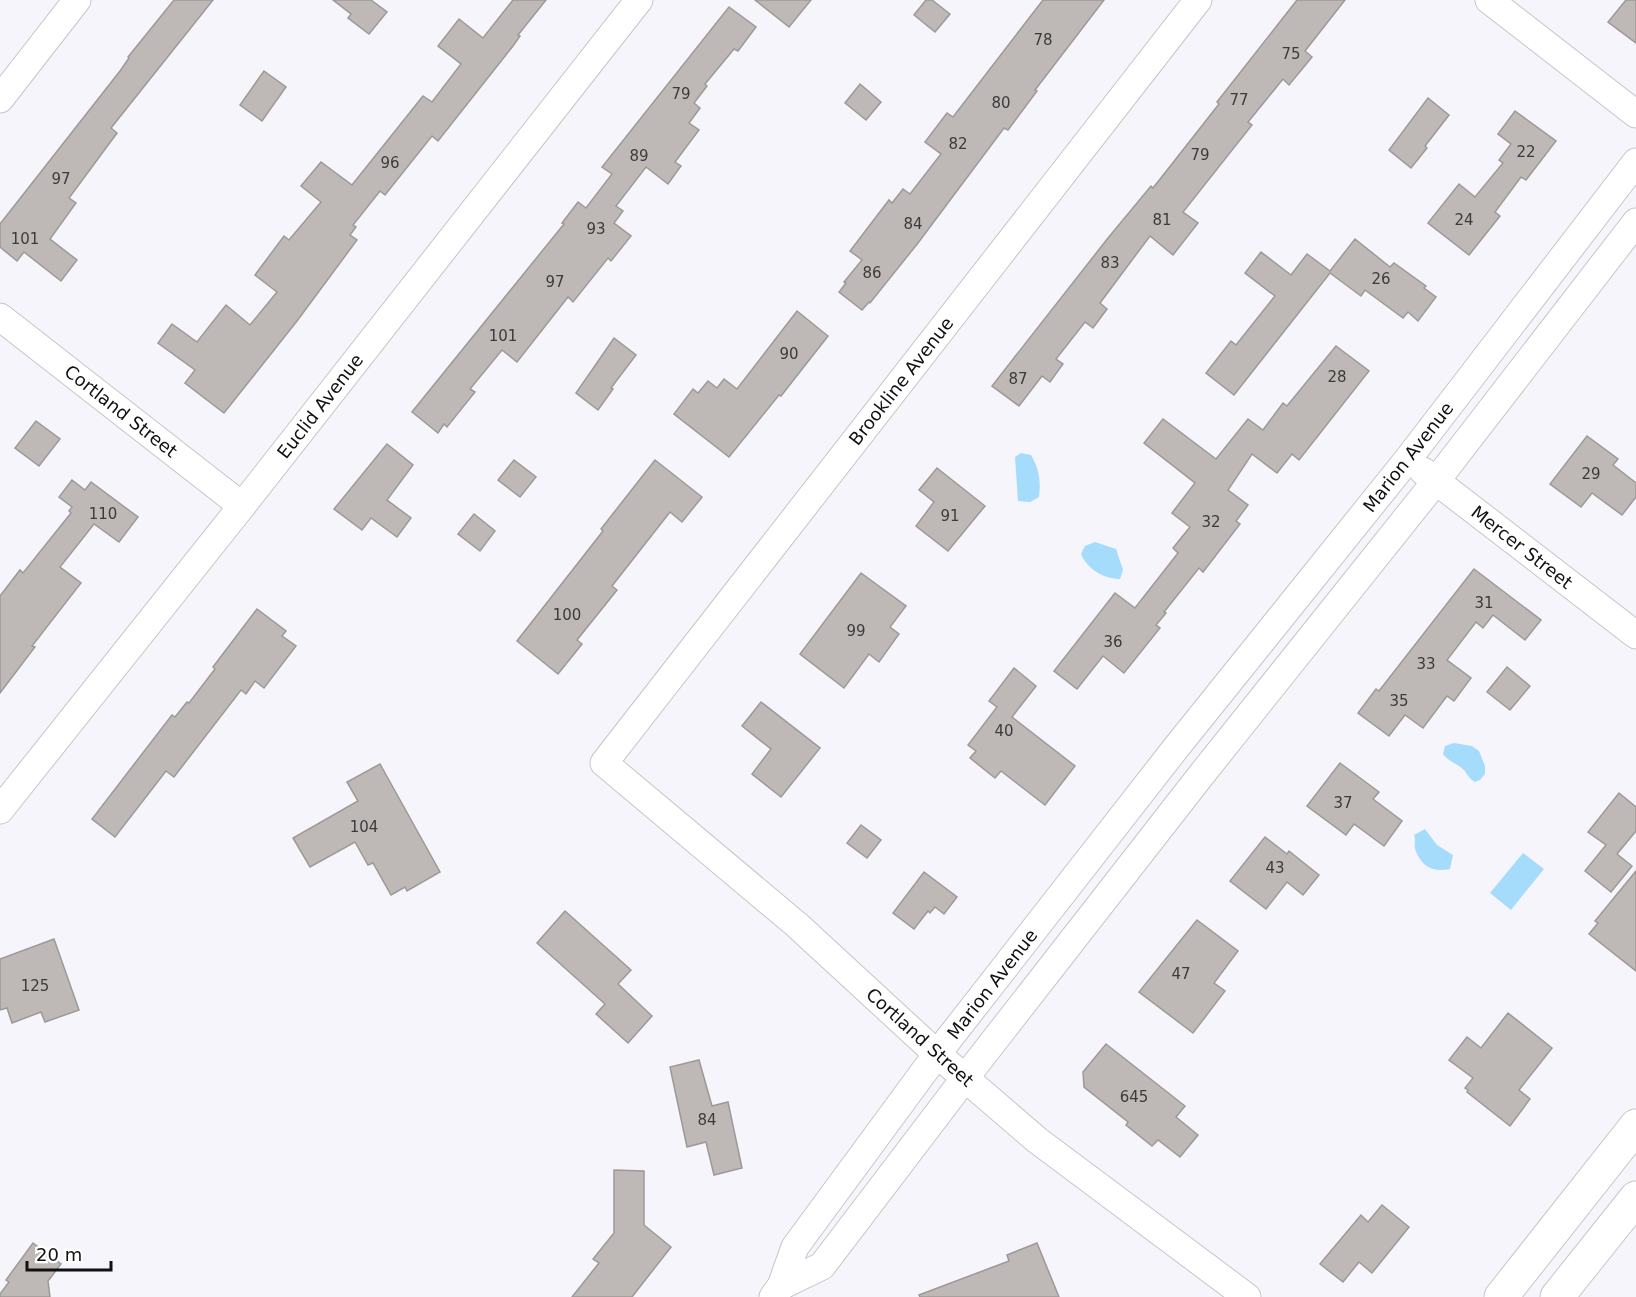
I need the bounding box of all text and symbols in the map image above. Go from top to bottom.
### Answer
house number: 78 [1033,31,1053,49]
house number: 75 [1281,45,1301,63]
house number: 79 [671,85,691,103]
house number: 77 [1229,91,1249,109]
house number: 80 [991,94,1011,112]
house number: 82 [948,135,968,153]
house number: 22 [1516,143,1536,161]
house number: 79 [1190,146,1210,164]
house number: 89 [629,147,649,165]
house number: 96 [380,154,400,172]
house number: 97 [51,170,71,188]
house number: 81 [1152,211,1172,229]
house number: 24 [1454,211,1474,229]
house number: 84 [903,215,923,233]
house number: 93 [586,220,606,238]
house number: 101 [11,230,39,248]
house number: 83 [1100,254,1120,272]
house number: 86 [862,264,882,282]
house number: 26 [1371,270,1391,288]
house number: 97 [545,273,565,291]
street label: Brookline Avenue [844,313,958,449]
house number: 101 [489,327,517,345]
house number: 90 [779,345,799,363]
street label: Euclid Avenue [273,350,367,462]
street label: Cortland Street [60,360,182,462]
house number: 28 [1327,368,1347,386]
house number: 87 [1008,370,1028,388]
street label: Marion Avenue [1358,398,1458,516]
house number: 29 [1581,465,1601,483]
street label: Mercer Street [1467,501,1577,593]
house number: 110 [89,505,117,523]
house number: 91 [940,507,960,525]
house number: 32 [1201,513,1221,531]
house number: 31 [1474,594,1494,612]
house number: 100 [553,606,581,624]
house number: 99 [846,622,866,640]
house number: 36 [1103,633,1123,651]
house number: 33 [1416,655,1436,673]
house number: 35 [1389,692,1409,710]
house number: 40 [994,722,1014,740]
house number: 37 [1333,794,1353,812]
house number: 104 [350,818,378,836]
house number: 43 [1265,859,1285,877]
street label: Marion Avenue [942,925,1042,1043]
house number: 47 [1171,965,1191,983]
house number: 125 [21,977,49,995]
street label: Cortland Street [862,983,978,1091]
house number: 645 [1120,1088,1148,1106]
house number: 84 [697,1111,717,1129]
scale bar [27,1234,111,1272]
text: 20 m [36,1244,82,1265]

